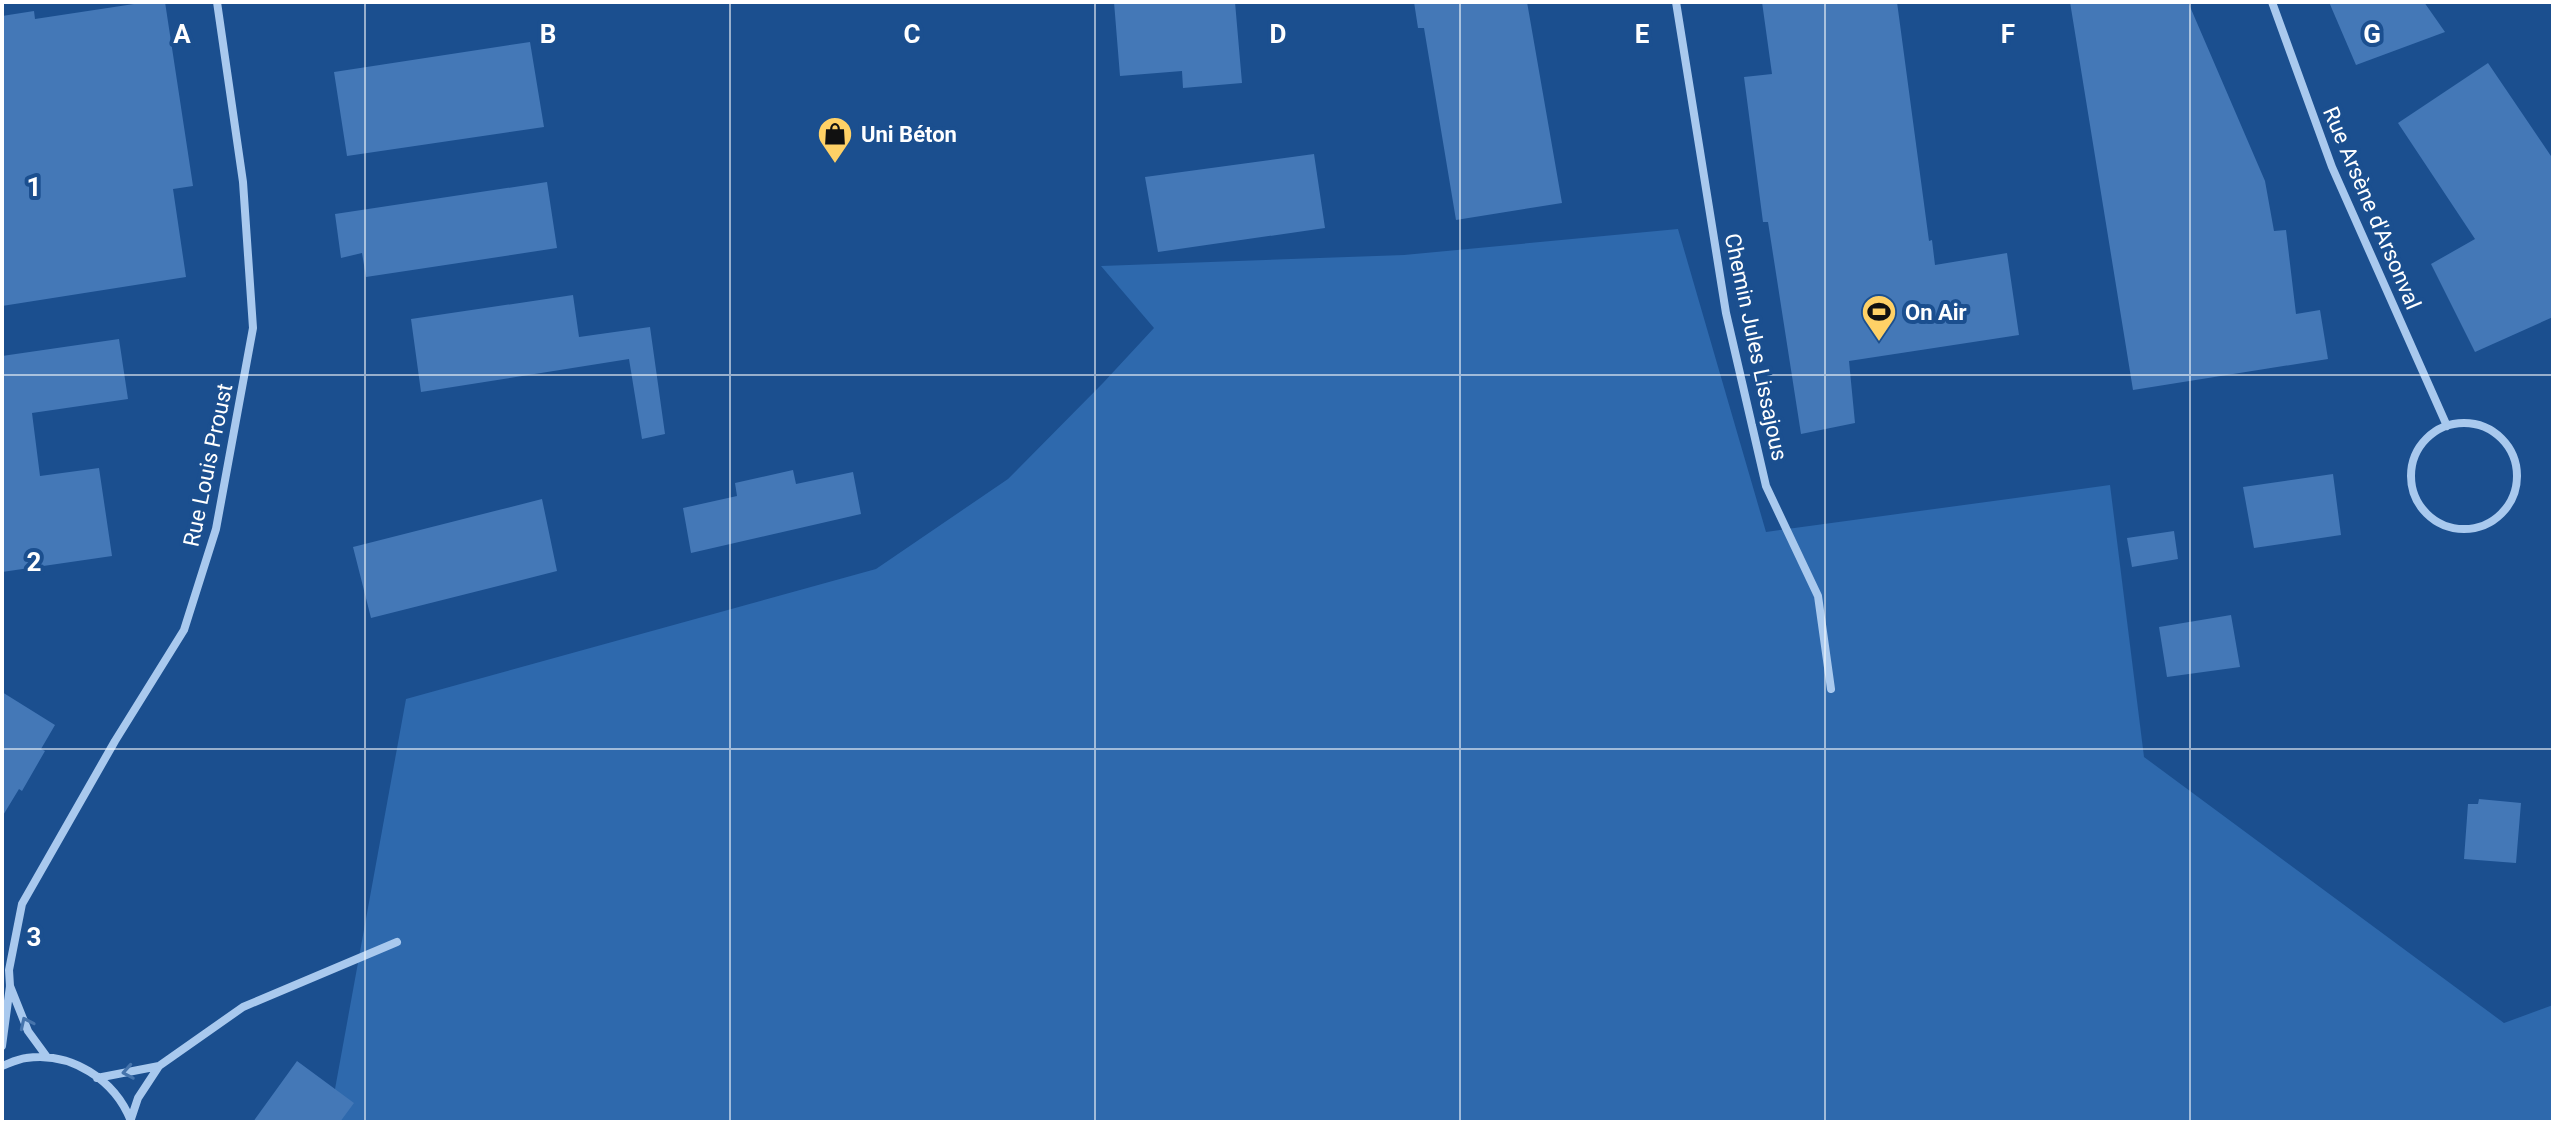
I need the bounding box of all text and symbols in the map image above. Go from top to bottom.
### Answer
text: A [173,19,191,49]
text: B [540,19,556,49]
text: C [903,19,921,49]
text: D [1270,19,1286,49]
text: E [1635,19,1650,49]
text: F [2001,19,2015,49]
text: G [2363,19,2381,49]
street label: Rue Arsène d'Arsonval [2318,103,2426,313]
shop icon: Uni Béton [816,115,854,165]
place label: Uni Béton [861,122,957,147]
text: 1 [27,172,41,202]
street label: Chemin Jules Lissajous [1720,231,1792,463]
sports icon: On Air [1860,293,1898,343]
place label: On Air [1905,300,1967,325]
street label: Rue Louis Proust [179,381,237,549]
text: 2 [27,547,41,577]
text: 3 [27,922,41,952]
one-way arrow [20,1016,36,1031]
one-way arrow [121,1062,134,1079]

